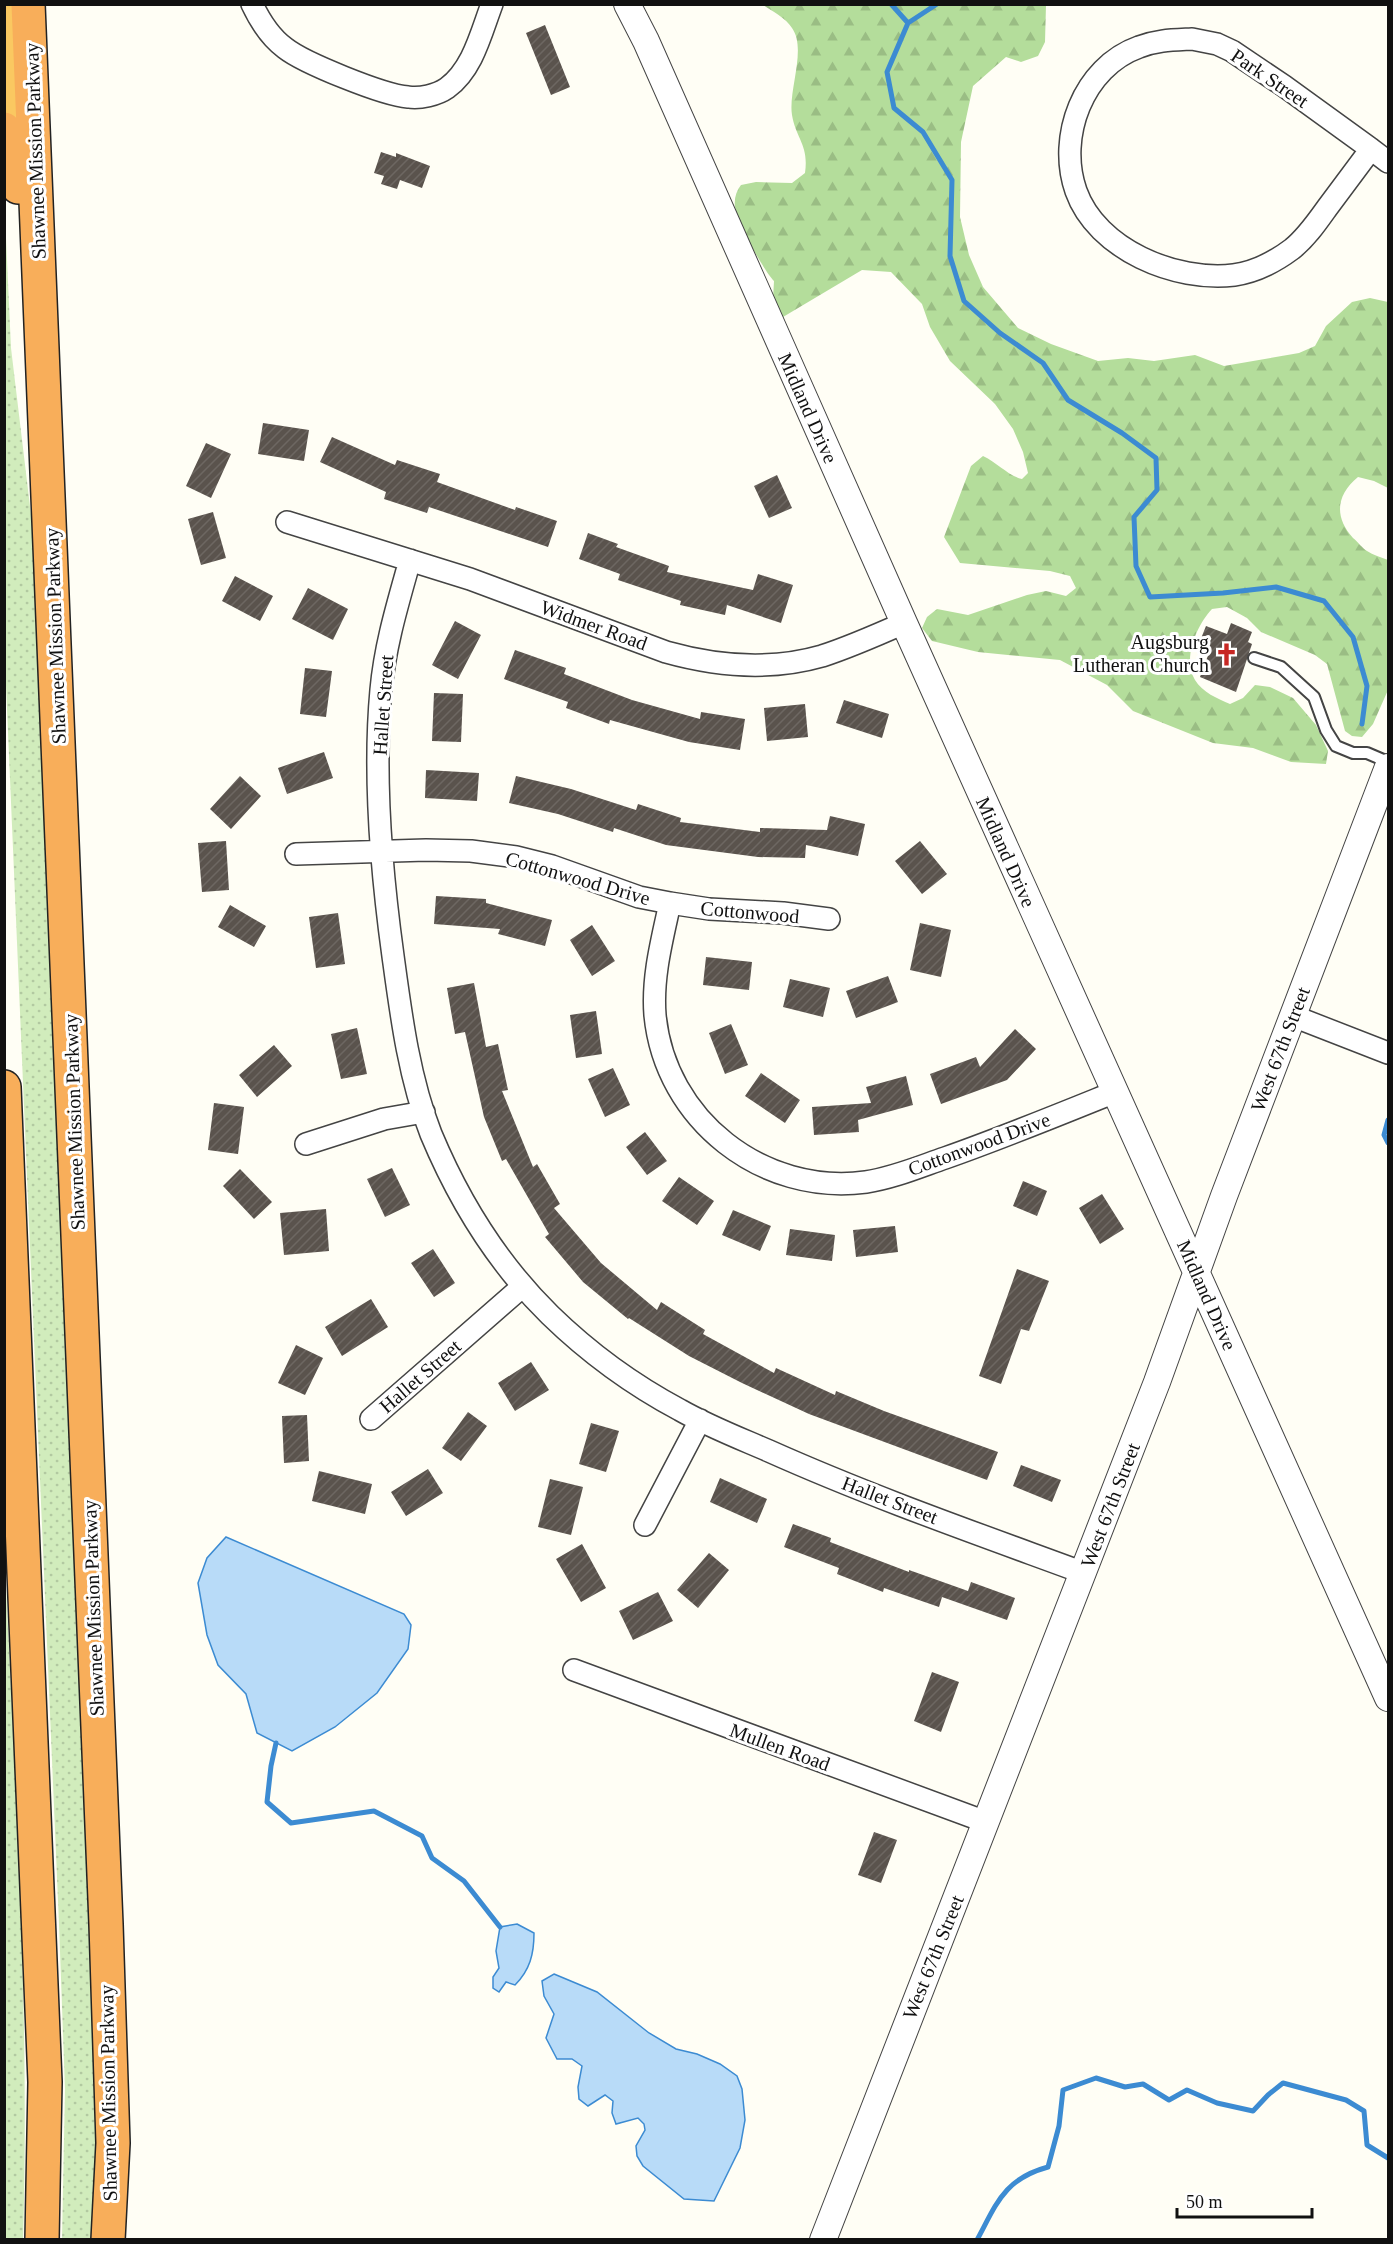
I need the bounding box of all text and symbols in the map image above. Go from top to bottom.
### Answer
street label: Shawnee Mission Parkway [20,42,51,260]
street label: Park Street [1227,44,1313,112]
street label: Midland Drive [774,349,842,467]
street label: Shawnee Mission Parkway [40,527,71,745]
street label: Widmer Road [538,596,650,654]
place label: Augsburg Lutheran Church [1073,631,1209,676]
church icon: Augsburg Lutheran Church [1214,641,1240,667]
street label: Hallet Street [369,654,398,756]
street label: Midland Drive [972,793,1040,911]
street label: Cottonwood Drive [503,847,653,909]
street label: Cottonwood [700,897,800,927]
street label: West 67th Street [1246,983,1314,1114]
street label: Shawnee Mission Parkway [59,1013,90,1231]
street label: Cottonwood Drive [905,1108,1053,1180]
street label: Midland Drive [1173,1236,1241,1354]
street label: Hallet Street [375,1334,465,1417]
street label: West 67th Street [1076,1439,1144,1570]
street label: Hallet Street [839,1472,941,1528]
street label: Shawnee Mission Parkway [78,1499,109,1717]
street label: Mullen Road [727,1719,833,1775]
street label: West 67th Street [898,1891,968,2022]
street label: Shawnee Mission Parkway [95,1984,122,2201]
scale bar [1177,2181,1312,2219]
text: 50 m [1186,2192,1223,2212]

